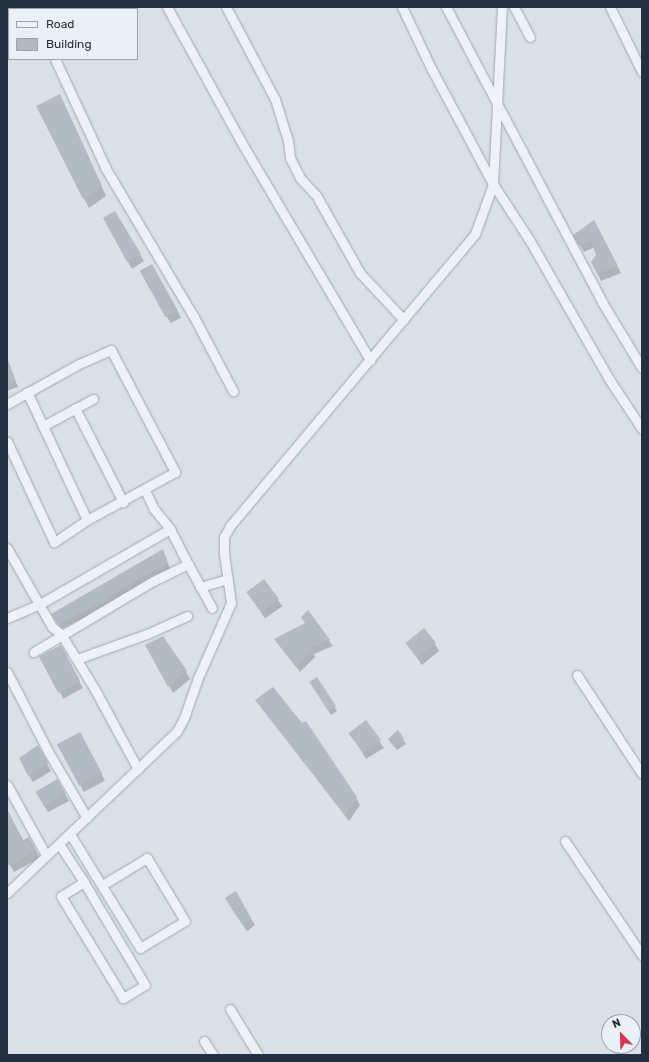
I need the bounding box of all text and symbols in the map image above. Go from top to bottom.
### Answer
legend [8,8,138,60]
text: Road [46,17,74,31]
text: Building [46,37,92,51]
north arrow [601,1014,641,1054]
text: N [610,1016,623,1031]

